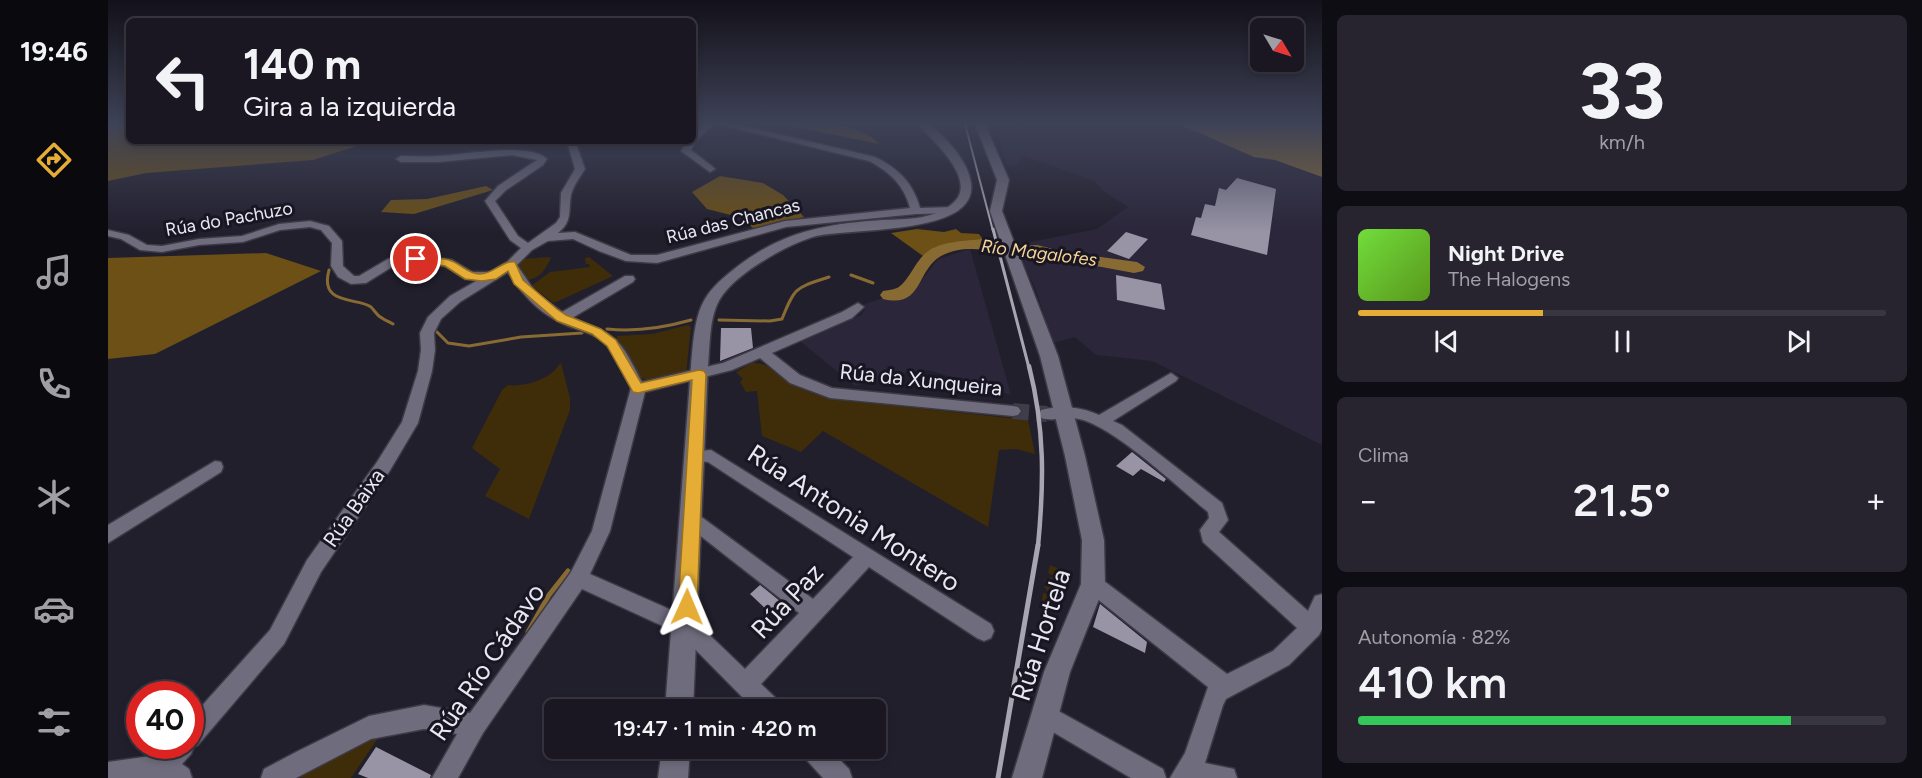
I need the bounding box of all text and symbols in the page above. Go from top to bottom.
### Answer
north arrow [1250,18,1304,72]
map controls [1250,18,1304,72]
text: 19:46 [20,35,88,68]
text: 140 m [243,39,361,90]
icon: left [144,42,222,120]
text: 33 [1579,44,1665,138]
text: Gira a la izquierda [243,90,456,123]
text: km/h [1599,130,1645,154]
icon: directions [33,139,75,181]
street label: Rúa das Chancas [664,194,802,248]
street label: Rúa do Pachuzo [164,197,294,241]
pin [390,233,441,284]
water label: Río Magalofes [980,235,1099,271]
text: Night Drive [1448,240,1564,267]
icon: arrive [399,242,432,275]
icon: music [33,251,75,293]
text: The Halogens [1448,267,1570,291]
icon: previous [1430,325,1463,358]
icon: pause [1606,325,1639,358]
icon: next [1782,325,1815,358]
street label: Rúa da Xunqueira [839,359,1004,400]
icon: phone [33,363,75,405]
street label: Rúa Antonia Montero [742,437,966,599]
text: Clima [1358,443,1409,467]
street label: Rúa Baixa [318,464,390,552]
text: 21.5° [1573,473,1671,527]
icon: climate [33,476,75,518]
text: − [1358,481,1379,520]
text: + [1865,481,1886,520]
street label: Rúa Paz [744,557,830,645]
street label: Rúa Hortela [1005,565,1077,705]
position arrow [655,575,719,639]
street label: Rúa Río Cádavo [423,577,551,747]
icon: car [33,588,75,630]
text: Autonomía · 82% [1358,625,1511,649]
text: 410 km [1358,655,1507,709]
speed limit sign: 40 [126,681,204,759]
icon: filters [33,701,75,743]
text: 19:47 · 1 min · 420 m [614,715,816,742]

